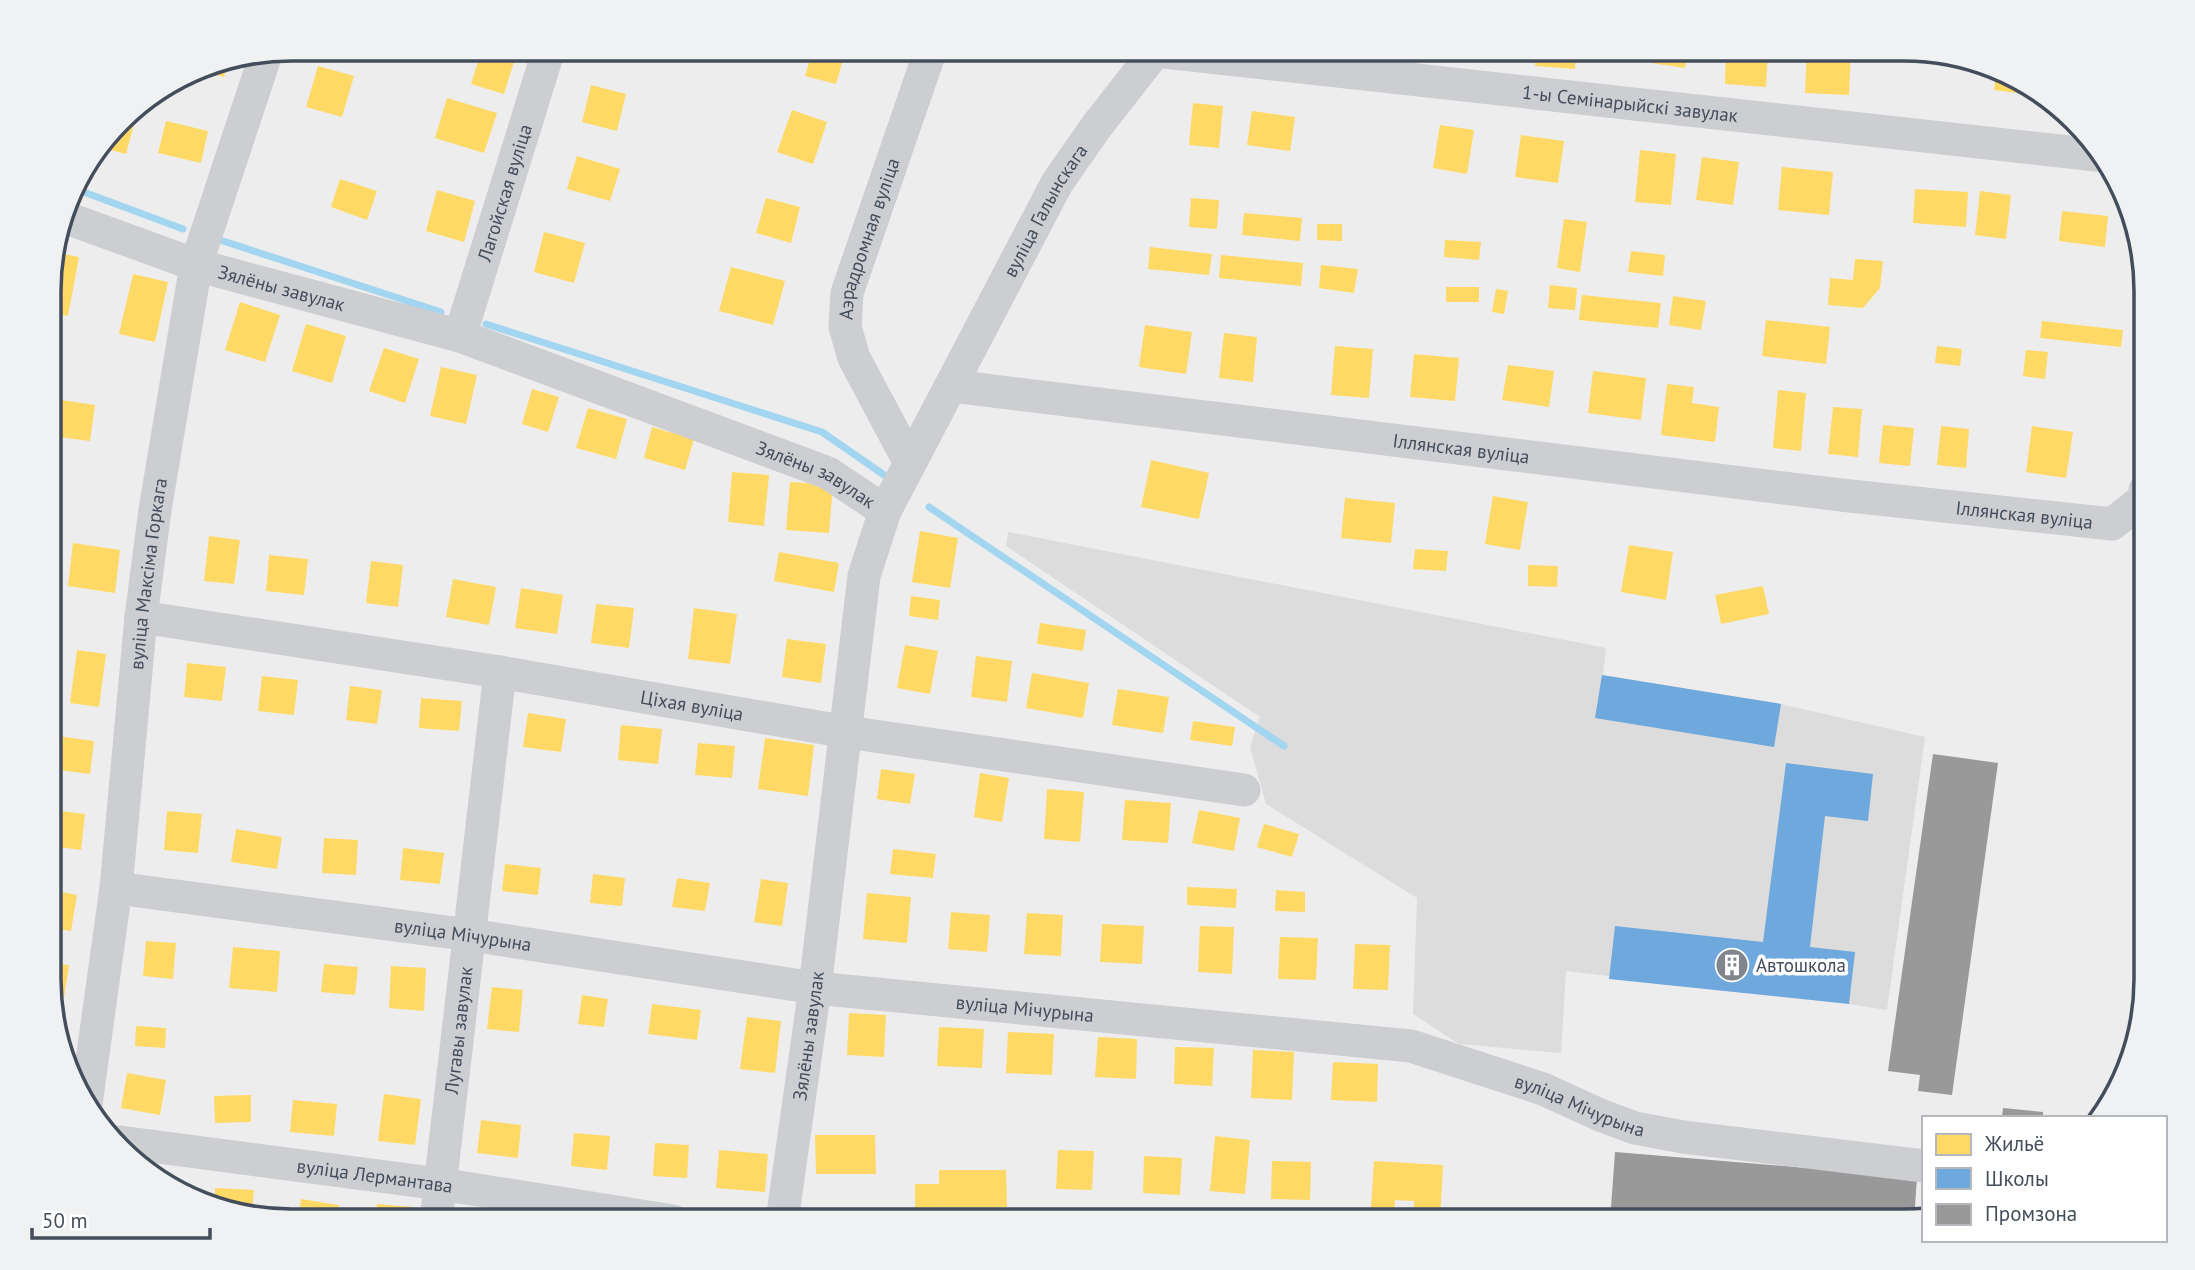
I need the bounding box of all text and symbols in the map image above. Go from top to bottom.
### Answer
street label: 1-ы Семінарыйскі завулак [1521,80,1739,127]
street label: Лагойская вуліца [472,121,537,265]
street label: вуліца Галынскага [998,139,1092,281]
street label: Аэрадромная вуліца [833,155,905,321]
street label: Зялёны завулак [215,259,348,317]
street label: Іллянская вуліца [1391,428,1531,469]
street label: Зялёны завулак [753,435,880,513]
street label: вуліца Максіма Горкага [124,476,172,671]
street label: Іллянская вуліца [1955,495,2094,534]
street label: Ціхая вуліца [639,685,745,726]
street label: вуліца Мічурына [393,913,533,956]
building icon: Автошкола [1713,946,1751,984]
place label: Автошкола [1756,953,1846,977]
street label: Лугавы завулак [439,965,478,1096]
street label: Зялёны завулак [787,970,829,1102]
street label: вуліца Мічурына [955,990,1095,1027]
street label: вуліца Мічурына [1512,1069,1647,1142]
legend [1922,1116,2167,1242]
text: Жильё [1984,1130,2044,1157]
street label: вуліца Лермантава [295,1153,455,1198]
text: Школы [1985,1165,2049,1192]
scale bar [32,1196,210,1240]
text: Промзона [1985,1200,2077,1227]
text: 50 m [42,1207,88,1234]

